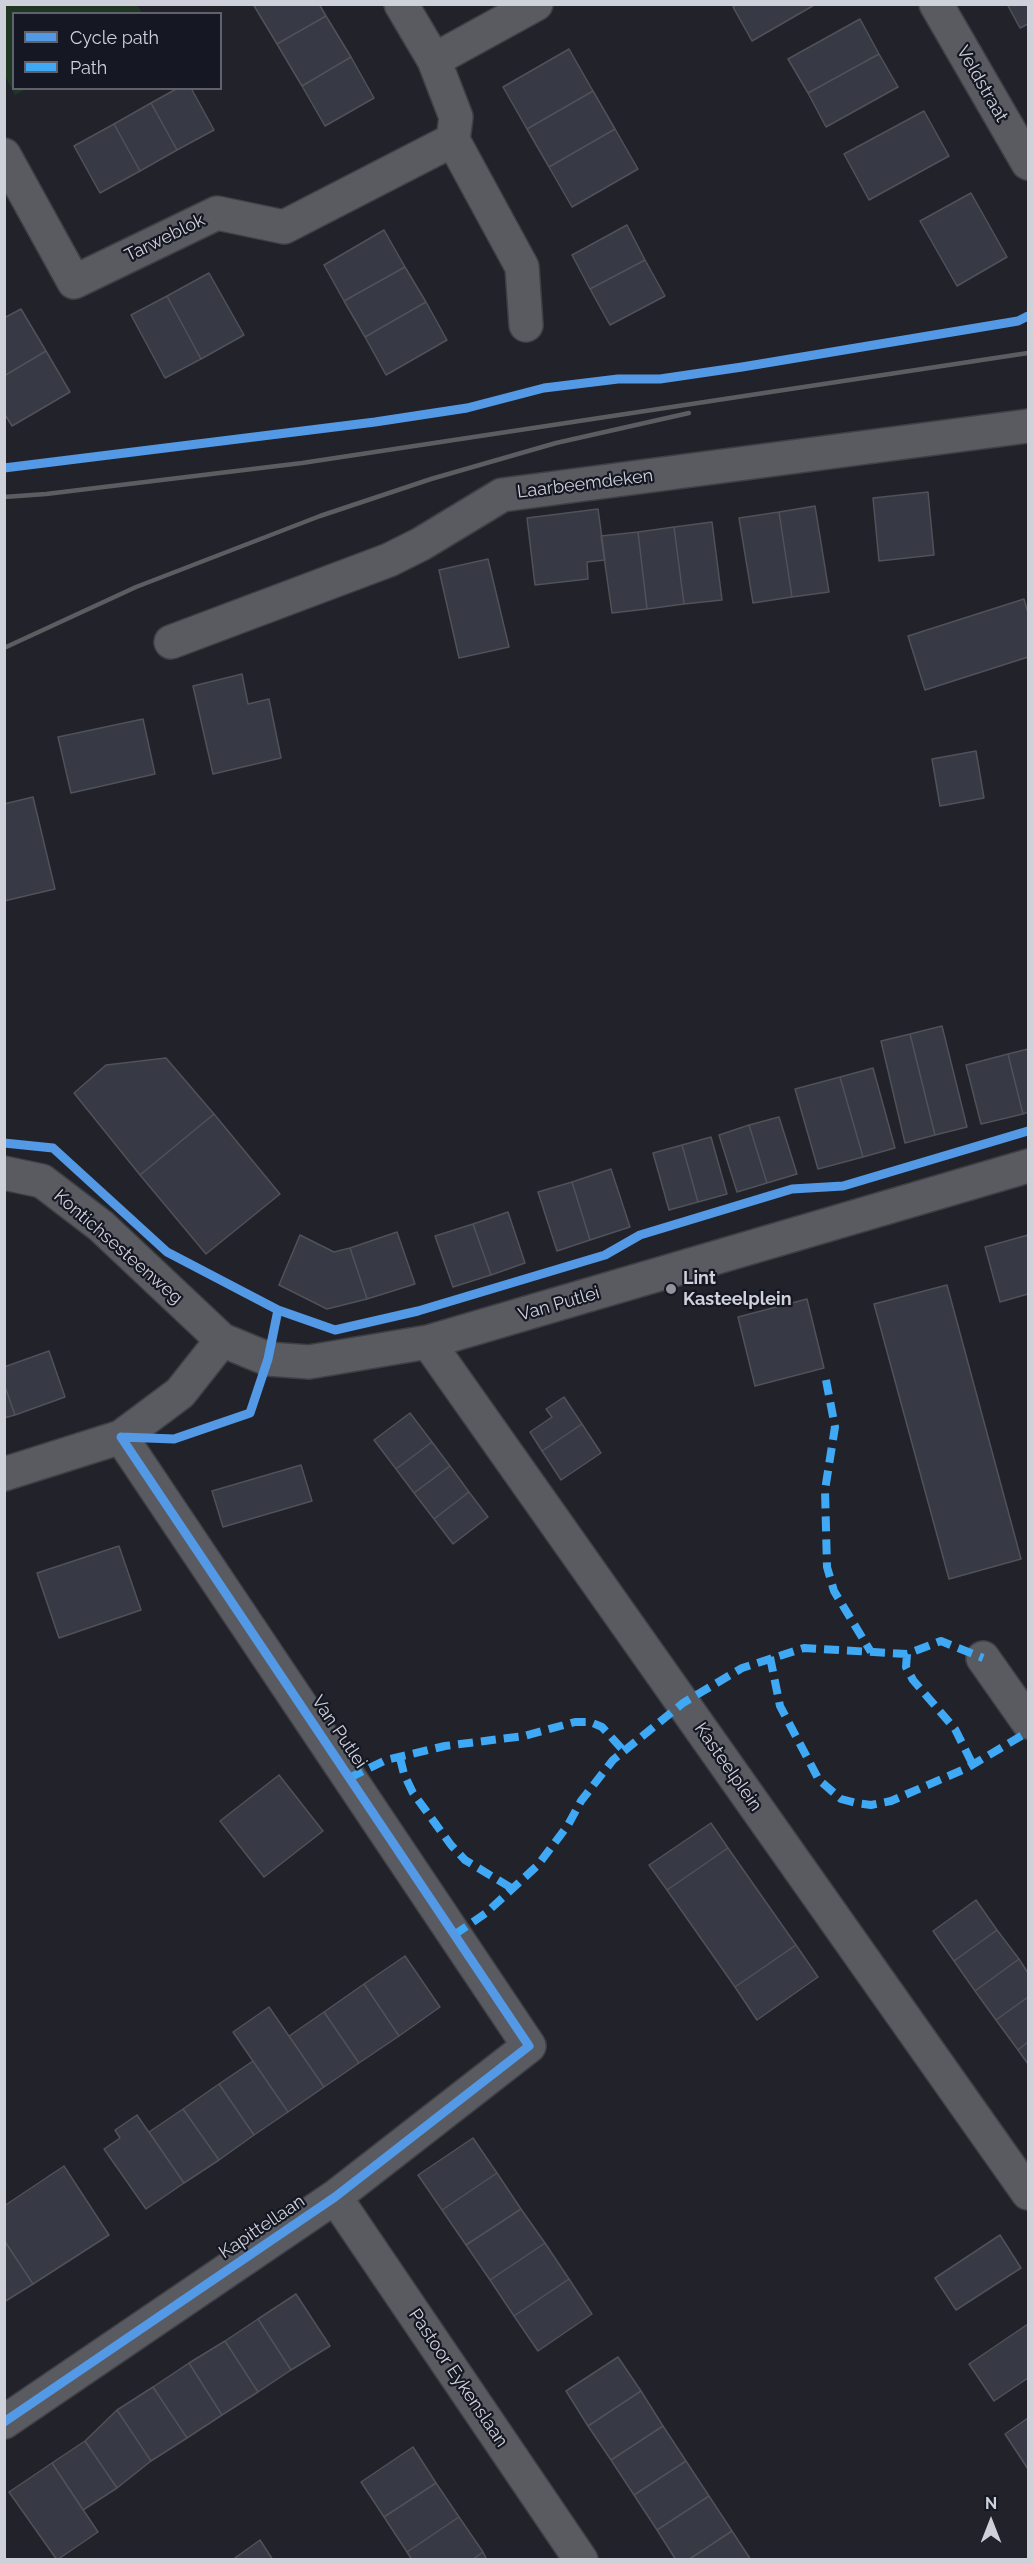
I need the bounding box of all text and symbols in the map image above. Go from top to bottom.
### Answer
legend [12,12,222,90]
text: Cycle path [70,27,159,48]
street label: Veldstraat [952,42,1012,126]
text: Path [70,57,107,78]
street label: Tarweblok [121,209,209,267]
street label: Laarbeemdeken [516,465,654,503]
street label: Kontichsesteenweg [49,1185,187,1309]
place label: Lint Kasteelplein [683,1268,792,1310]
street label: Van Putlei [516,1282,602,1326]
marker: Lint Kasteelplein [664,1282,678,1296]
street label: Van Putlei [307,1691,371,1773]
street label: Kasteelplein [690,1719,766,1815]
street label: Kapittellaan [215,2190,309,2264]
street label: Pastoor Eykenslaan [404,2305,512,2451]
north arrow [961,2492,1021,2552]
text: N [985,2494,997,2513]

